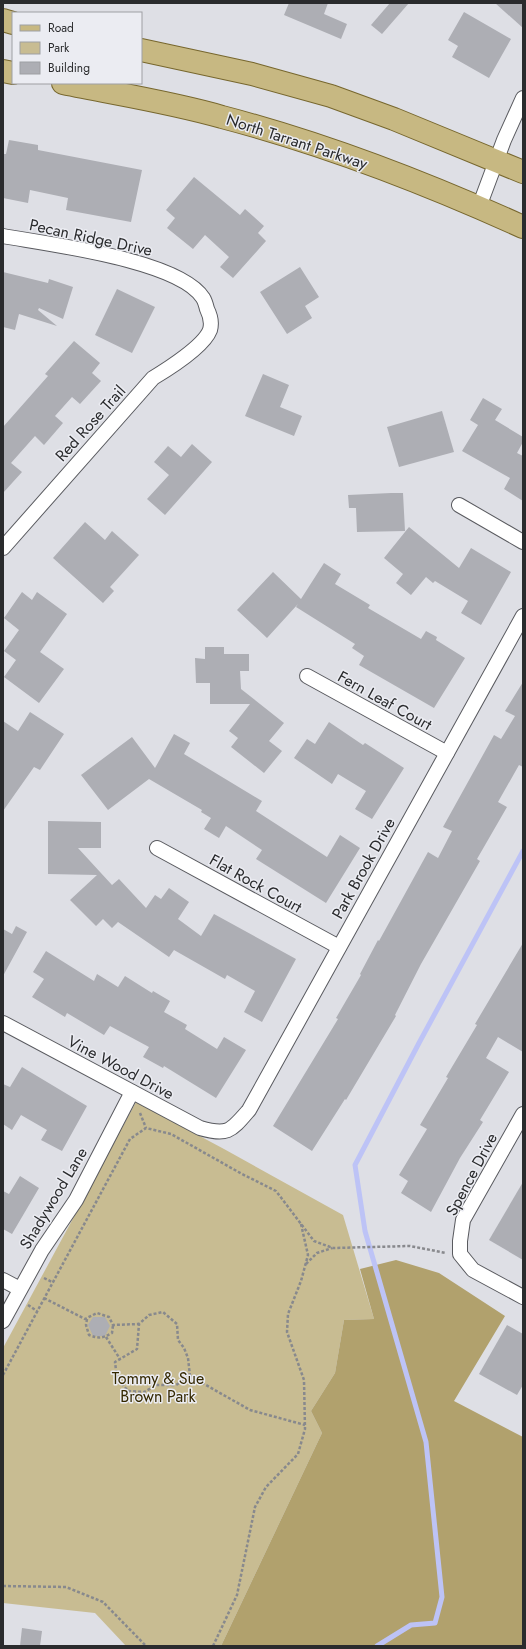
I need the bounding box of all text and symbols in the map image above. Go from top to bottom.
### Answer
legend [12,12,142,84]
text: Road [48,19,74,37]
text: Park [48,39,70,57]
text: Building [48,59,90,77]
street label: North Tarrant Parkway [223,108,371,175]
street label: Pecan Ridge Drive [27,213,154,262]
street label: Red Rose Trail [50,380,131,467]
street label: Fern Leaf Court [334,665,436,736]
street label: Park Brook Drive [326,814,401,923]
street label: Flat Rock Court [205,849,306,918]
street label: Vine Wood Drive [63,1030,178,1105]
street label: Spence Drive [440,1129,503,1220]
street label: Shadywood Lane [14,1143,93,1254]
park label: Tommy & Sue Brown Park [112,1367,204,1408]

